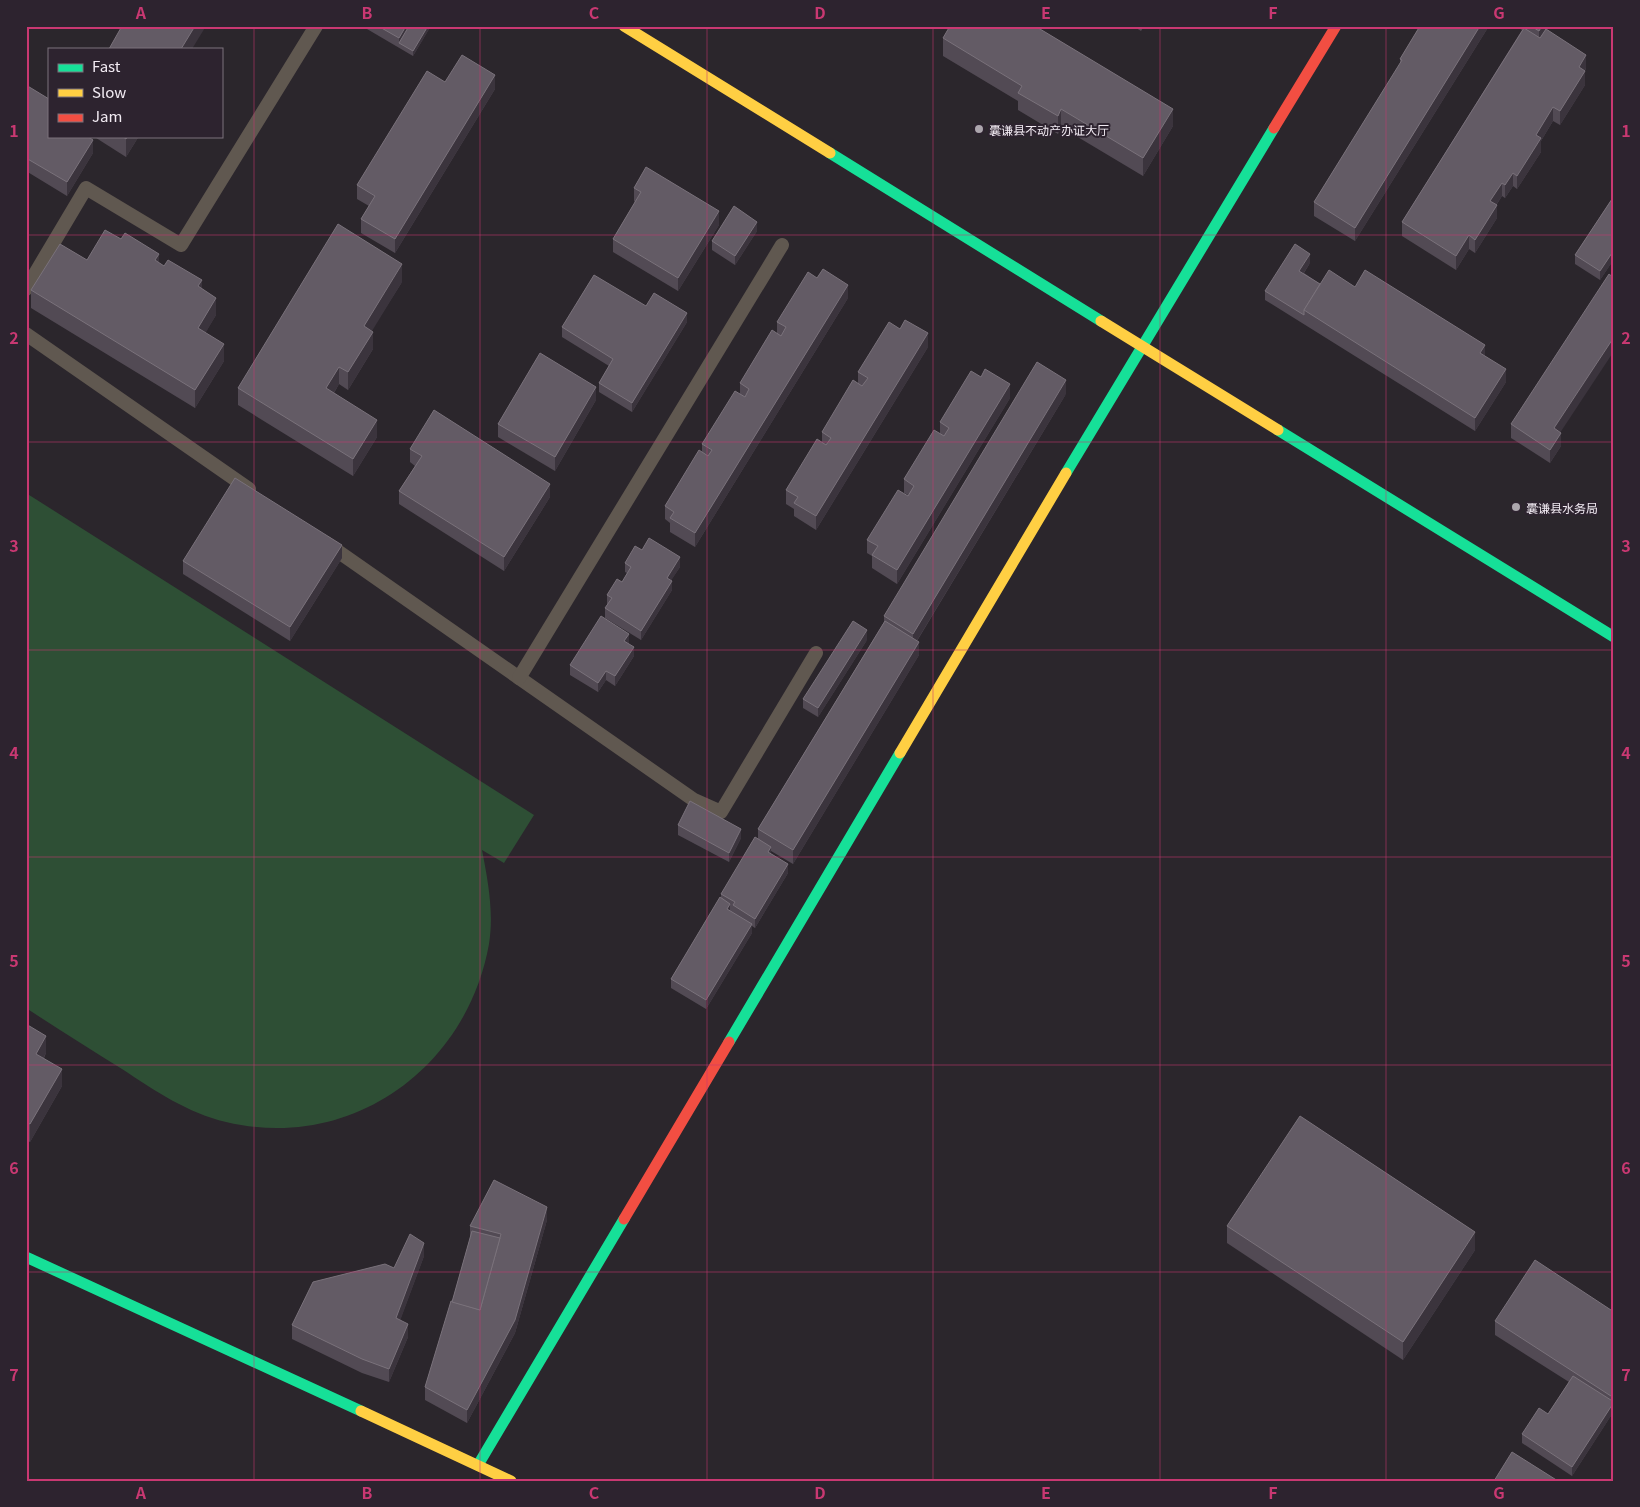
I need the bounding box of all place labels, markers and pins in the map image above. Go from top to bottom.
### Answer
place label: 囊谦县不动产办证大厅 [989,121,1109,138]
marker: 囊谦县不动产办证大厅 [973,123,985,135]
place label: 囊谦县水务局 [1526,499,1598,516]
marker: 囊谦县水务局 [1510,501,1522,513]

